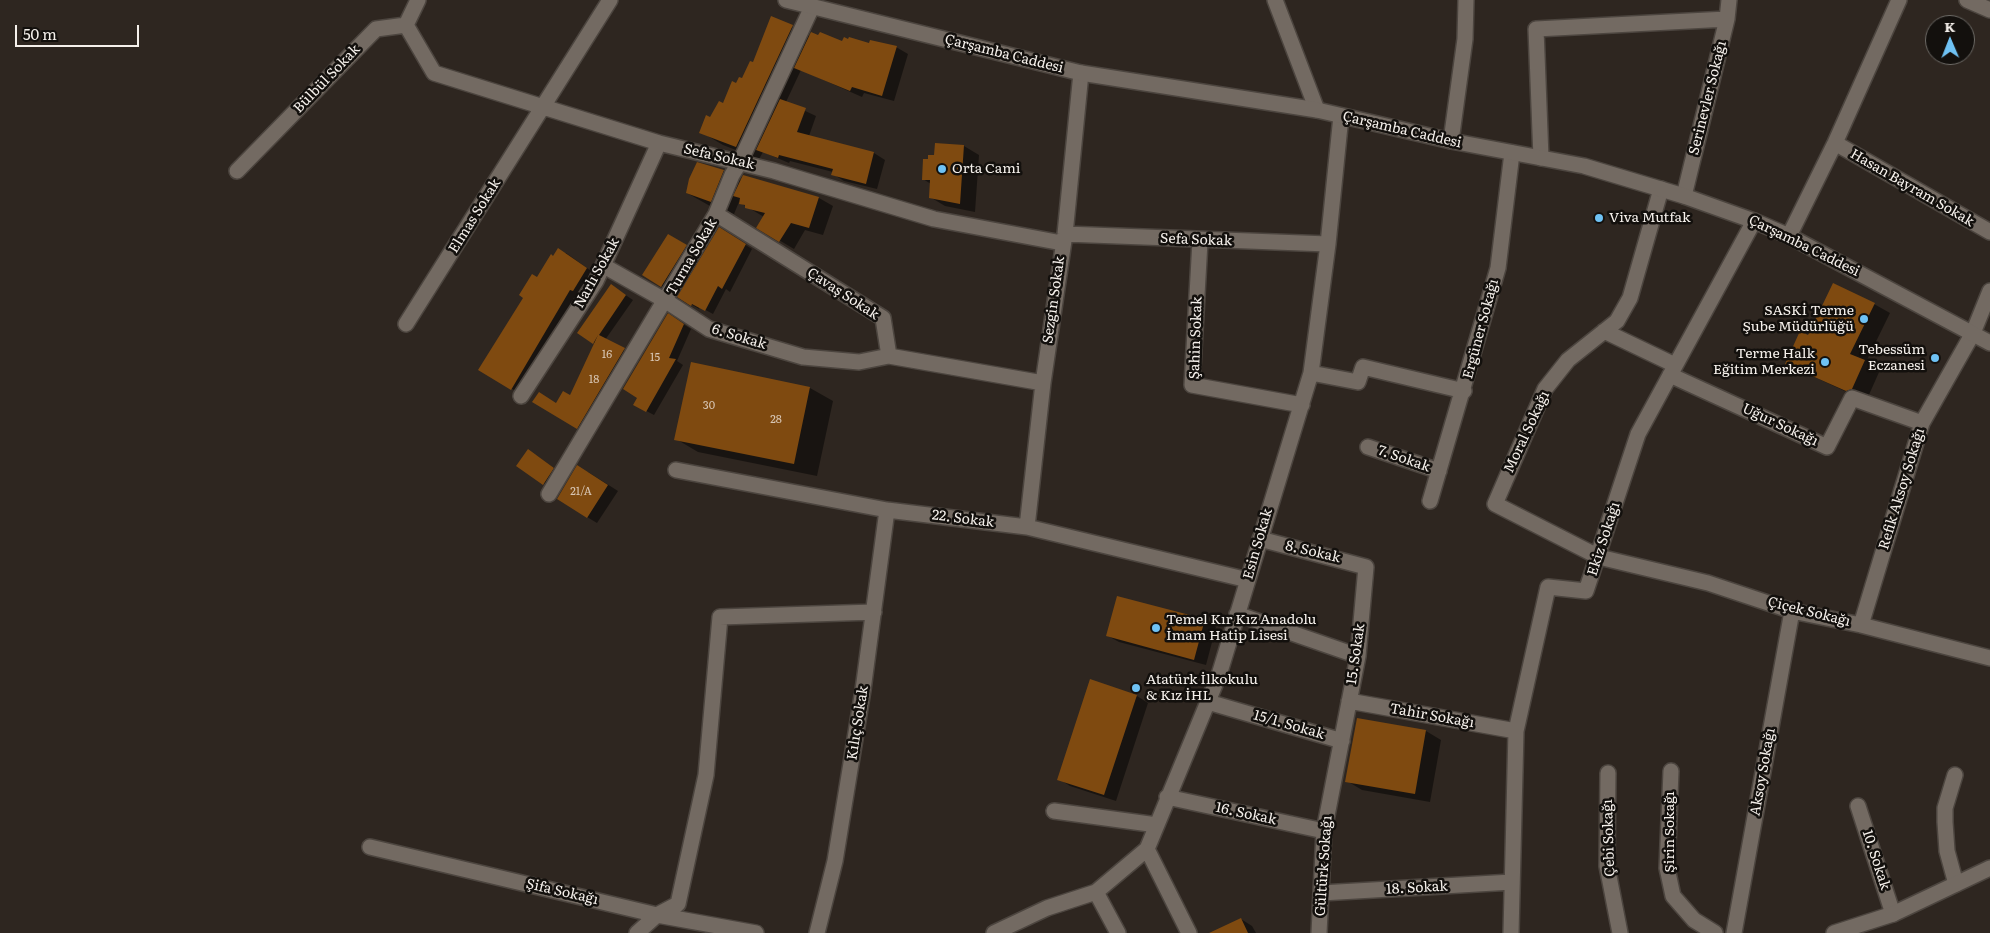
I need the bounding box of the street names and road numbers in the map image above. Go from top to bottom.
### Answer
street label: Çarşamba Caddesi [943,31,1065,77]
street label: Serinevler Sokağı [1686,39,1730,157]
street label: Bülbül Sokak [290,41,364,117]
street label: Çarşamba Caddesi [1341,108,1463,152]
street label: Sefa Sokak [682,141,756,173]
street label: Hasan Bayram Sokak [1847,146,1977,230]
street label: Elmas Sokak [445,176,505,256]
street label: Çarşamba Caddesi [1746,212,1862,280]
street label: Turna Sokak [663,216,721,298]
street label: Sefa Sokak [1160,230,1232,250]
street label: Narlı Sokak [571,235,623,311]
street label: Sezgin Sokak [1040,255,1068,345]
street label: Çavaş Sokak [804,265,882,323]
street label: Ergüner Sokağı [1460,277,1502,381]
street label: Şahin Sokak [1186,296,1206,380]
street label: 6. Sokak [710,321,768,353]
street label: Moral Sokağı [1501,388,1553,476]
street label: Uğur Sokağı [1739,400,1821,450]
street label: Refik Aksoy Sokağı [1876,426,1928,552]
street label: 7. Sokak [1376,442,1432,476]
street label: Ekiz Sokağı [1584,500,1624,578]
street label: 22. Sokak [931,507,995,531]
street label: Esin Sokak [1240,507,1276,581]
street label: 8. Sokak [1284,538,1342,566]
street label: Çiçek Sokağı [1766,594,1852,630]
street label: 15. Sokak [1343,623,1369,685]
street label: Kılıç Sokak [844,685,872,761]
street label: Tahir Sokağı [1389,700,1475,732]
street label: 15/1. Sokak [1252,707,1326,743]
street label: Aksoy Sokağı [1747,727,1779,817]
street label: Şirin Sokağı [1662,791,1678,873]
street label: 16. Sokak [1214,799,1278,829]
street label: Çebi Sokağı [1599,799,1619,877]
street label: Gültürk Sokağı [1312,815,1336,917]
street label: 10. Sokak [1858,828,1894,892]
street label: Şifa Sokağı [524,876,600,908]
street label: 18. Sokak [1386,878,1448,898]

